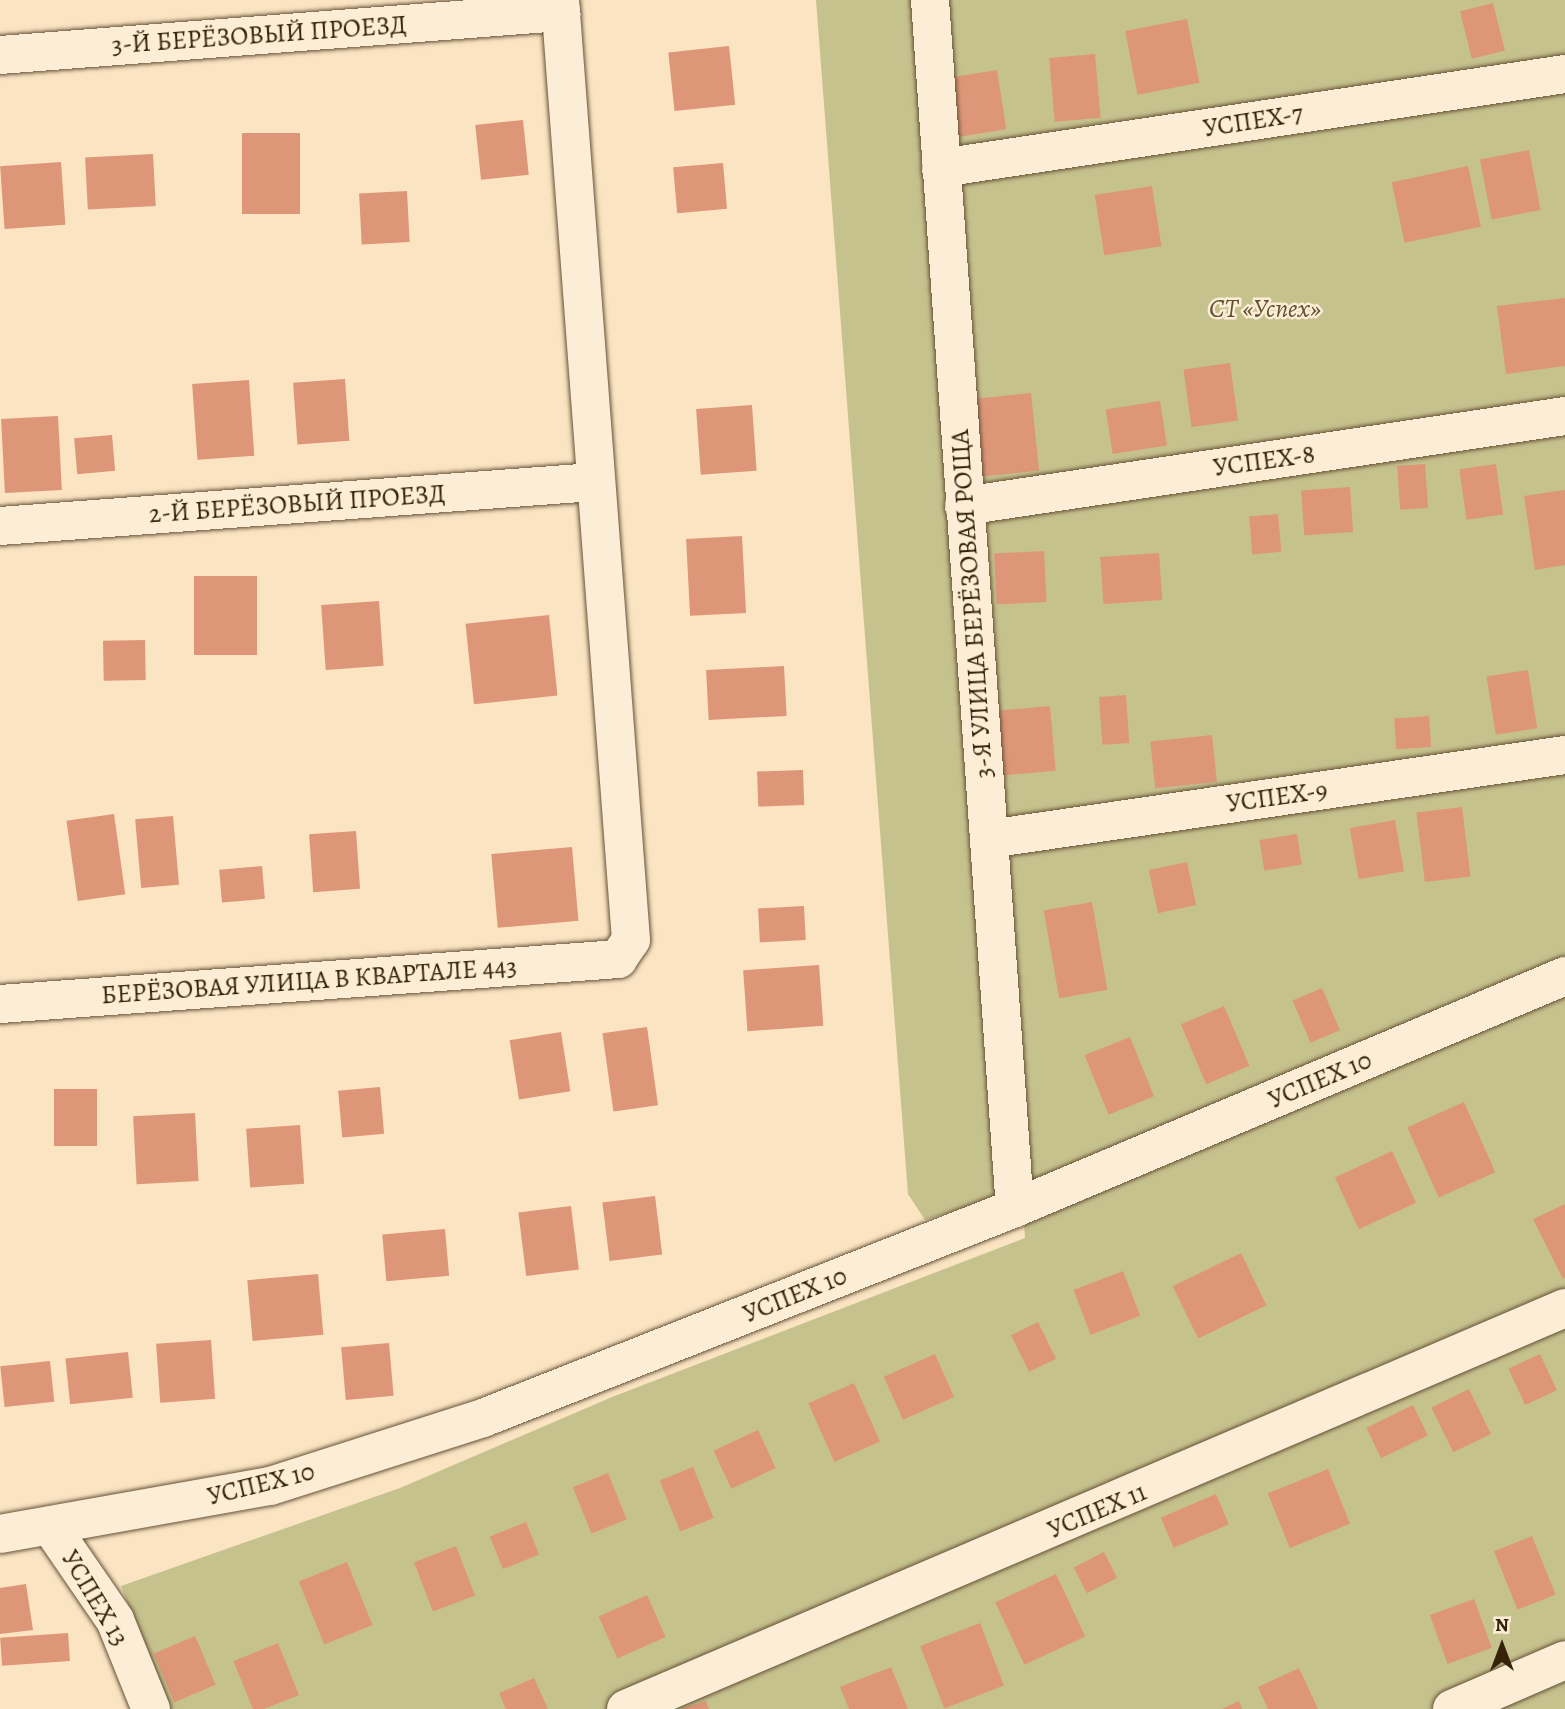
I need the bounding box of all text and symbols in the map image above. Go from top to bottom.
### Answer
street label: 3-Й БЕРЁЗОВЫЙ ПРОЕЗД [110,9,408,61]
street label: УСПЕХ-7 [1201,98,1305,144]
park label: СТ «Успех» [1209,293,1321,325]
street label: 3-Я УЛИЦА БЕРЁЗОВАЯ РОЩА [944,429,1000,779]
street label: УСПЕХ-8 [1211,438,1317,484]
street label: 2-Й БЕРЁЗОВЫЙ ПРОЕЗД [148,478,446,530]
street label: УСПЕХ-9 [1225,774,1329,820]
street label: БЕРЁЗОВАЯ УЛИЦА В КВАРТАЛЕ 443 [100,951,518,1011]
street label: УСПЕХ 10 [1264,1044,1376,1116]
street label: УСПЕХ 10 [738,1260,852,1330]
street label: УСПЕХ 10 [204,1456,318,1512]
street label: УСПЕХ 11 [1043,1476,1151,1546]
street label: УСПЕХ 13 [54,1544,136,1652]
north arrow [1467,1611,1537,1681]
text: N [1495,1612,1509,1638]

